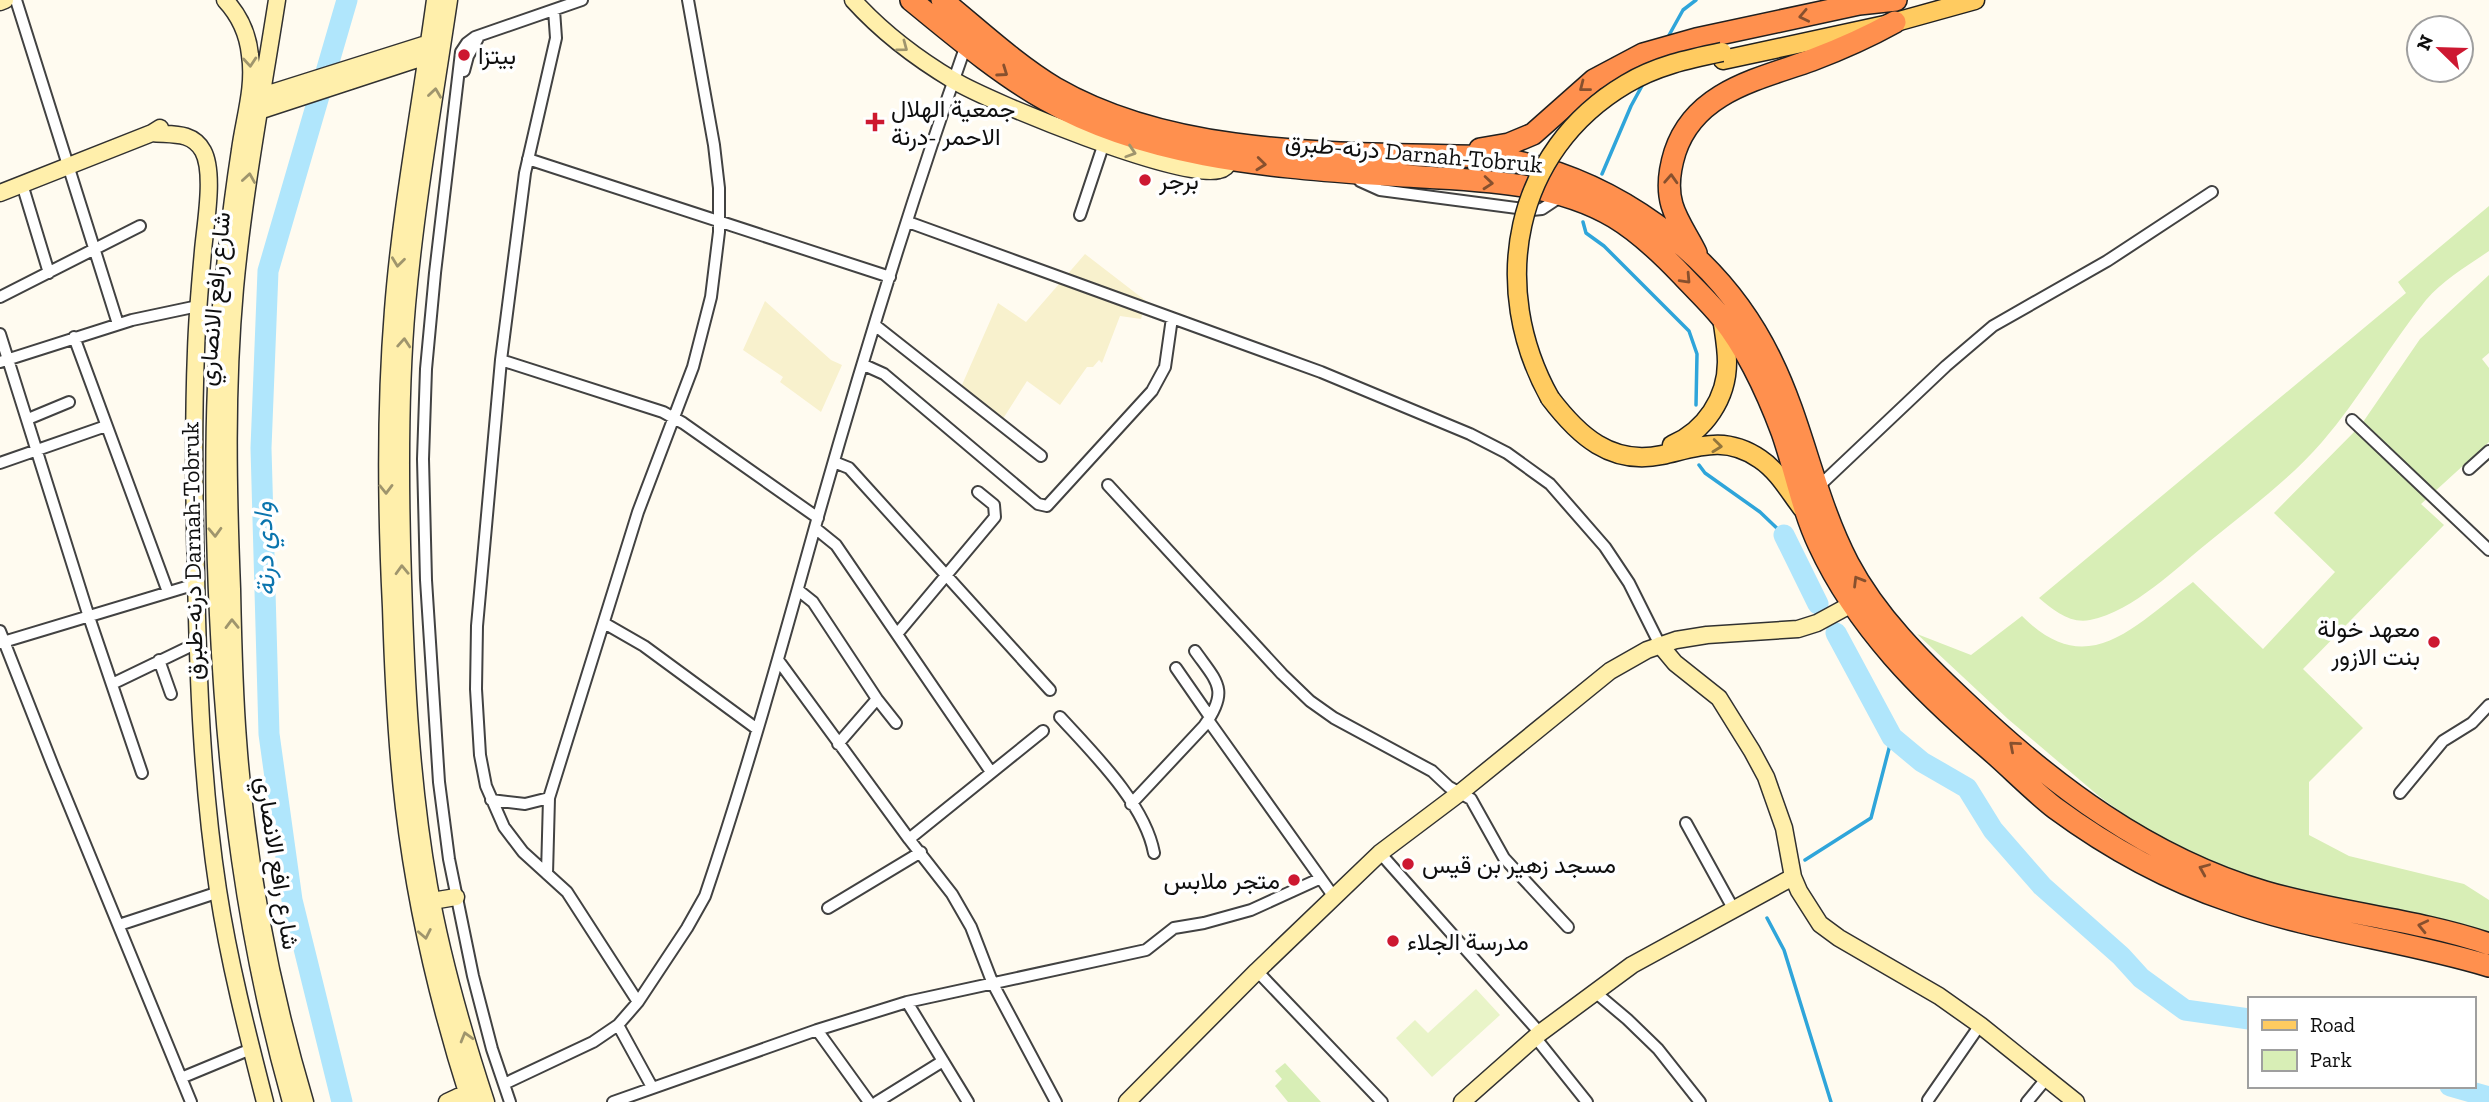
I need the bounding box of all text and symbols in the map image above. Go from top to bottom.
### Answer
one-way arrow [1798,8,1810,23]
north arrow [2405,14,2475,84]
text: N [2411,31,2438,54]
one-way arrow [895,38,908,51]
place label: بيتزا [478,41,516,71]
marker: بيتزا [456,47,472,63]
one-way arrow [242,57,257,68]
one-way arrow [995,64,1008,76]
one-way arrow [1579,79,1592,92]
one-way arrow [427,87,442,99]
place label: جمعية الهلال الاحمر -درنة [891,94,1015,152]
marker: جمعية الهلال الاحمر -درنة [865,112,885,132]
street label: درنه-طبرق Darnah-Tobruk [1284,127,1544,180]
one-way arrow [1124,143,1136,158]
one-way arrow [1255,157,1267,172]
place label: برجر [1158,166,1199,196]
one-way arrow [241,172,256,184]
marker: برجر [1137,172,1153,188]
one-way arrow [1663,173,1678,184]
one-way arrow [1482,175,1493,190]
street label: شارع رافع الانصاري [192,211,241,388]
one-way arrow [390,256,405,267]
one-way arrow [1678,271,1690,284]
one-way arrow [396,337,411,348]
street label: درنه-طبرق Darnah-Tobruk [175,421,210,680]
one-way arrow [1711,438,1723,453]
one-way arrow [378,484,394,494]
water label: وادي درنة [246,501,287,597]
one-way arrow [207,527,223,538]
one-way arrow [395,565,410,576]
one-way arrow [1854,575,1867,588]
place label: معهد خولة بنت الازور [2317,614,2420,672]
one-way arrow [224,619,240,629]
marker: معهد خولة بنت الازور [2426,634,2442,650]
one-way arrow [2009,742,2022,754]
street label: شارع رافع الانصاري [245,774,306,952]
place label: مسجد زهير بن قيس [1422,850,1616,880]
marker: مسجد زهير بن قيس [1400,856,1416,872]
one-way arrow [2198,864,2210,878]
place label: متجر ملابس [1164,866,1280,896]
marker: متجر ملابس [1286,872,1302,888]
one-way arrow [2418,919,2430,934]
place label: مدرسة الجلاء [1407,927,1529,957]
one-way arrow [417,928,432,940]
marker: مدرسة الجلاء [1385,933,1401,949]
legend [2248,997,2475,1088]
text: Road [2310,1012,2356,1037]
one-way arrow [460,1031,475,1043]
text: Park [2310,1047,2352,1072]

